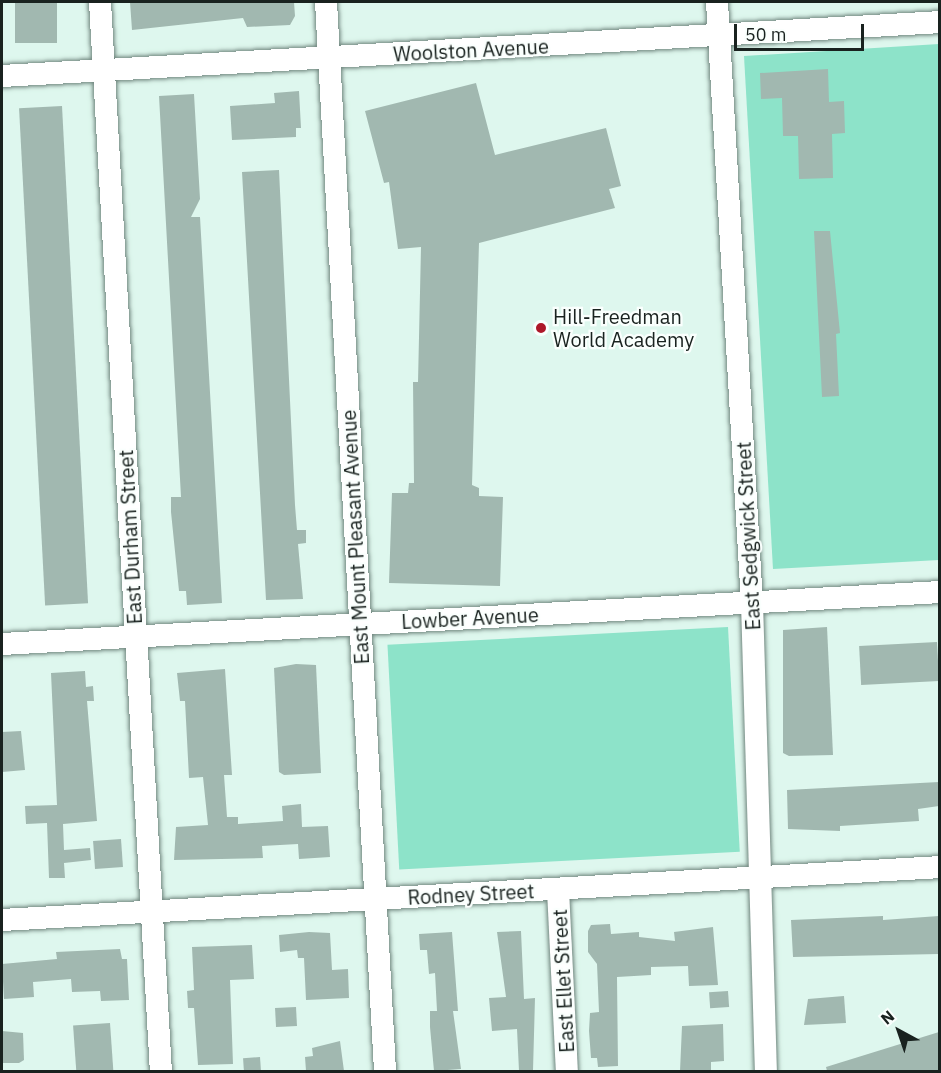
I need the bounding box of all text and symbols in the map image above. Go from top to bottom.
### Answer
scale bar [737,12,868,50]
text: 50 m [745,23,787,46]
street label: Woolston Avenue [392,34,550,66]
place label: Hill-Freedman World Academy [553,304,694,351]
marker: Hill-Freedman World Academy [534,321,548,335]
street label: East Mount Pleasant Avenue [336,409,374,665]
street label: East Sedgwick Street [731,441,765,631]
street label: East Durham Street [113,449,147,625]
street label: Lowber Avenue [401,602,539,634]
street label: Rodney Street [407,879,535,909]
street label: East Ellet Street [547,909,579,1053]
north arrow [869,1001,929,1061]
text: N [877,1006,898,1029]

